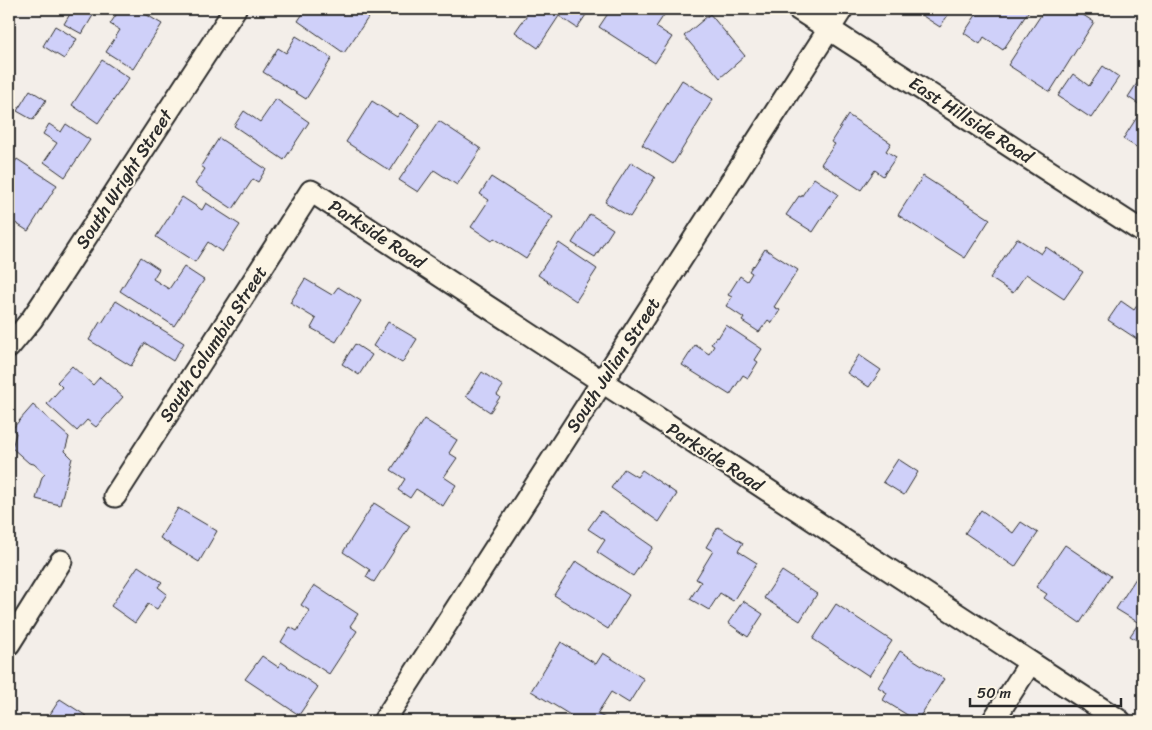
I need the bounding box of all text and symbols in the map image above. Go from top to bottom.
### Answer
street label: East Hillside Road [902,68,1041,173]
street label: South Wright Street [67,102,182,255]
street label: Parkside Road [322,190,433,278]
street label: South Columbia Street [150,259,276,429]
street label: South Julian Street [557,291,669,439]
street label: Parkside Road [660,413,771,501]
scale bar [970,675,1121,707]
text: 50 m [977,680,1012,706]

